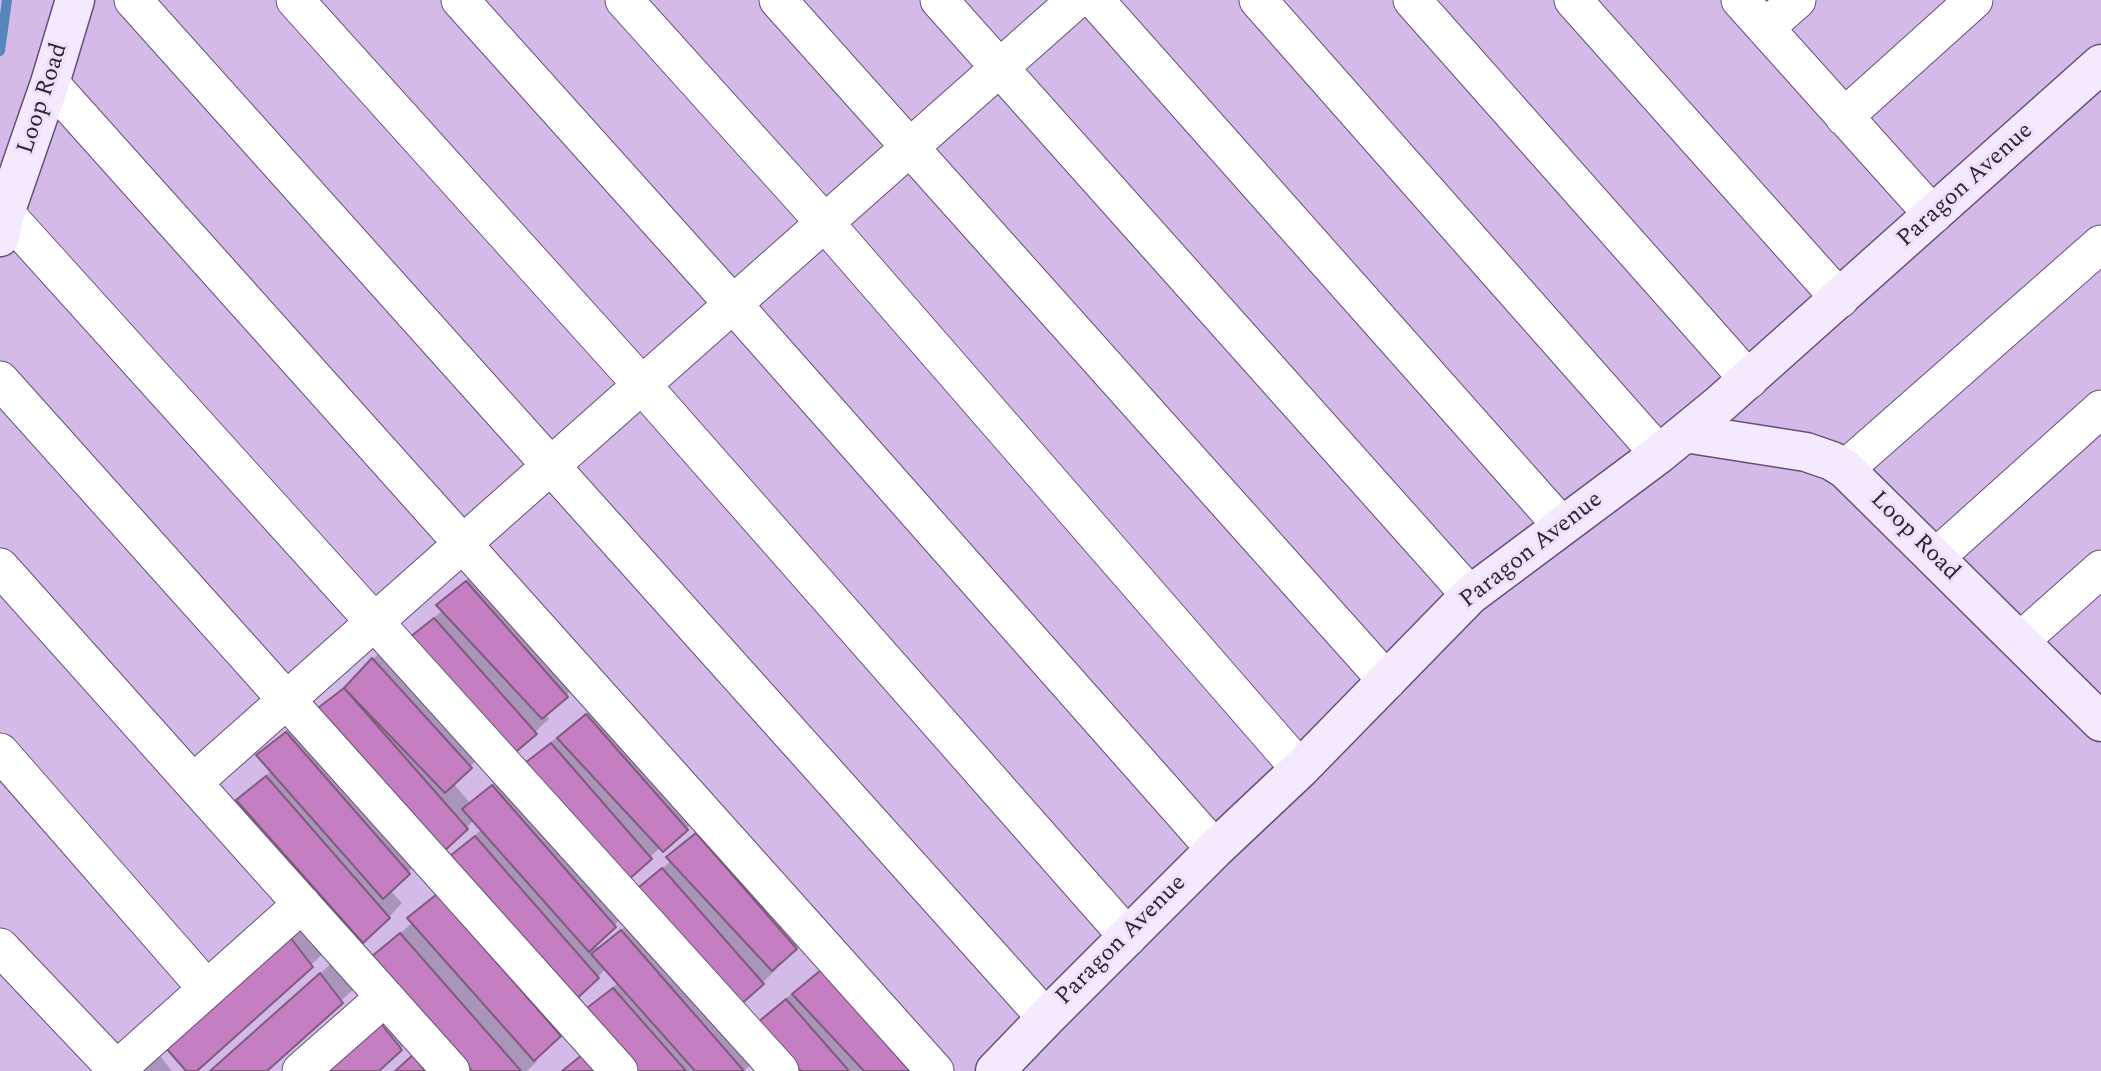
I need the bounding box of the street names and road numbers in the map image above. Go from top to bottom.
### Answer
street label: Loop Road [13,40,75,158]
street label: Paragon Avenue [1892,117,2040,255]
street label: Paragon Avenue [1455,486,1609,616]
street label: Loop Road [1863,486,1965,588]
street label: Paragon Avenue [1051,870,1193,1012]

